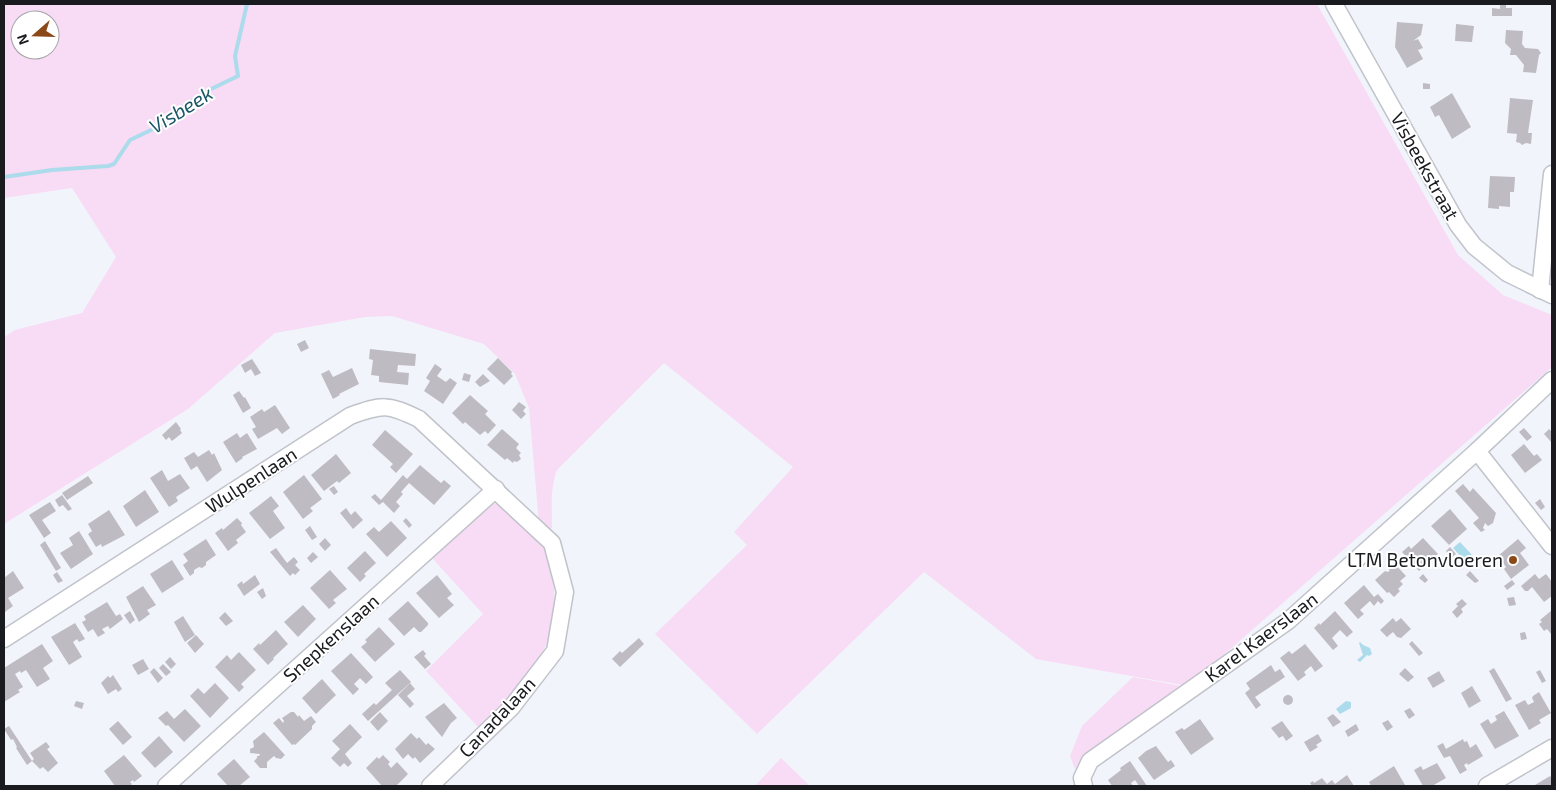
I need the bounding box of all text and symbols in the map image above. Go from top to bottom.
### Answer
north arrow [10,10,60,60]
text: N [13,32,32,47]
water label: Visbeek [144,80,217,138]
street label: Visbeekstraat [1386,108,1464,224]
street label: Wulpenlaan [201,442,301,518]
place label: LTM Betonvloeren [1347,548,1503,571]
marker: LTM Betonvloeren [1507,554,1519,566]
street label: Karel Kaerslaan [1200,587,1322,687]
street label: Snepkenslaan [278,589,383,687]
street label: Canadalaan [454,672,540,762]

